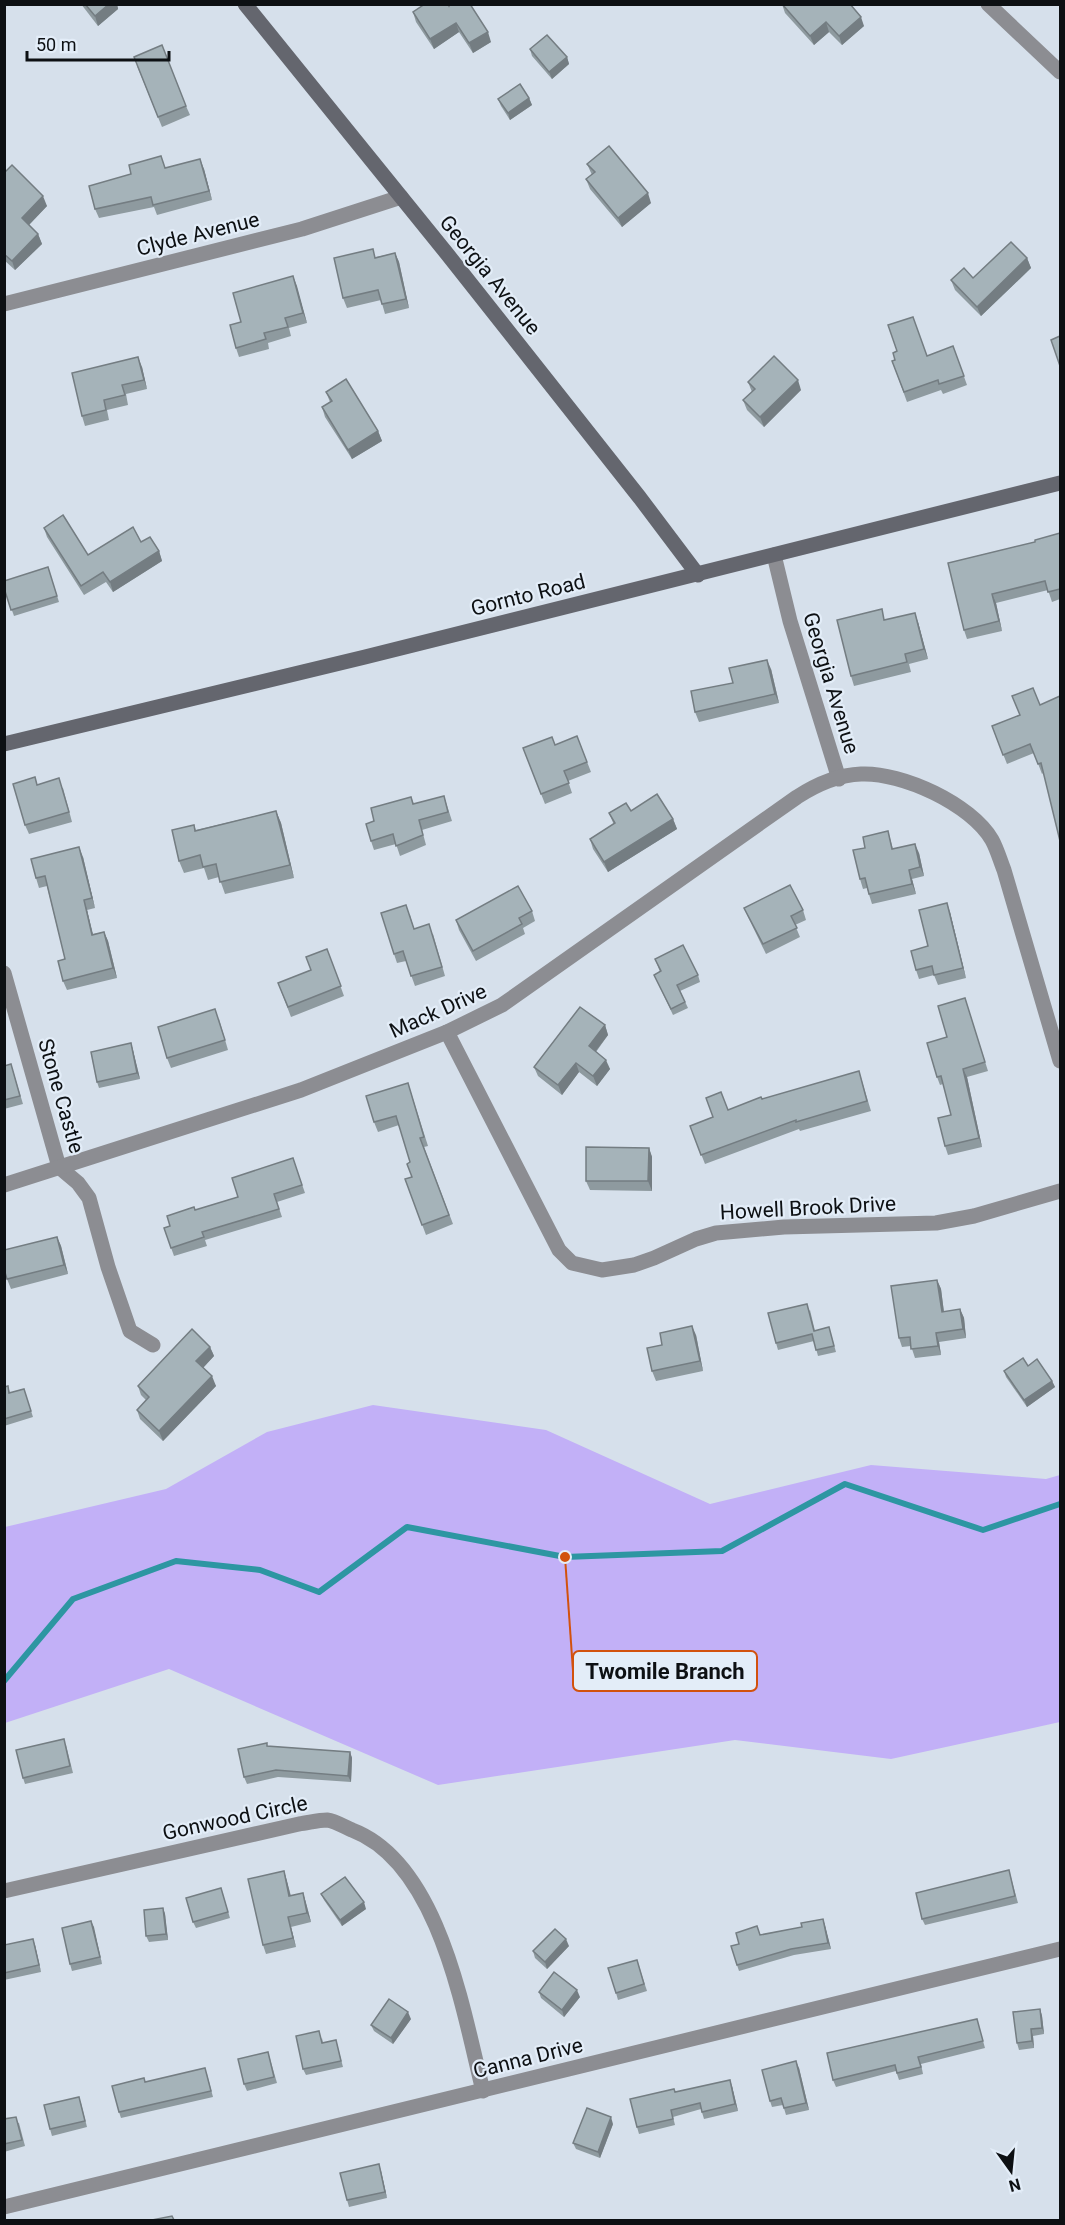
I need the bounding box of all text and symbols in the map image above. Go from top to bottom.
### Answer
scale bar [27,24,170,62]
text: 50 m [36,34,76,55]
street label: Clyde Avenue [134,207,262,261]
street label: Georgia Avenue [435,211,545,339]
street label: Gornto Road [468,569,588,621]
street label: Georgia Avenue [798,609,864,757]
street label: Mack Drive [386,979,490,1043]
street label: Stone Castle [33,1036,89,1156]
street label: Howell Brook Drive [719,1191,897,1225]
callout: Twomile Branch [573,1651,757,1691]
text: Twomile Branch [585,1659,745,1684]
street label: Gonwood Circle [160,1791,310,1845]
street label: Canna Drive [471,2033,585,2083]
north arrow [981,2141,1041,2201]
text: N [1007,2174,1023,2196]

